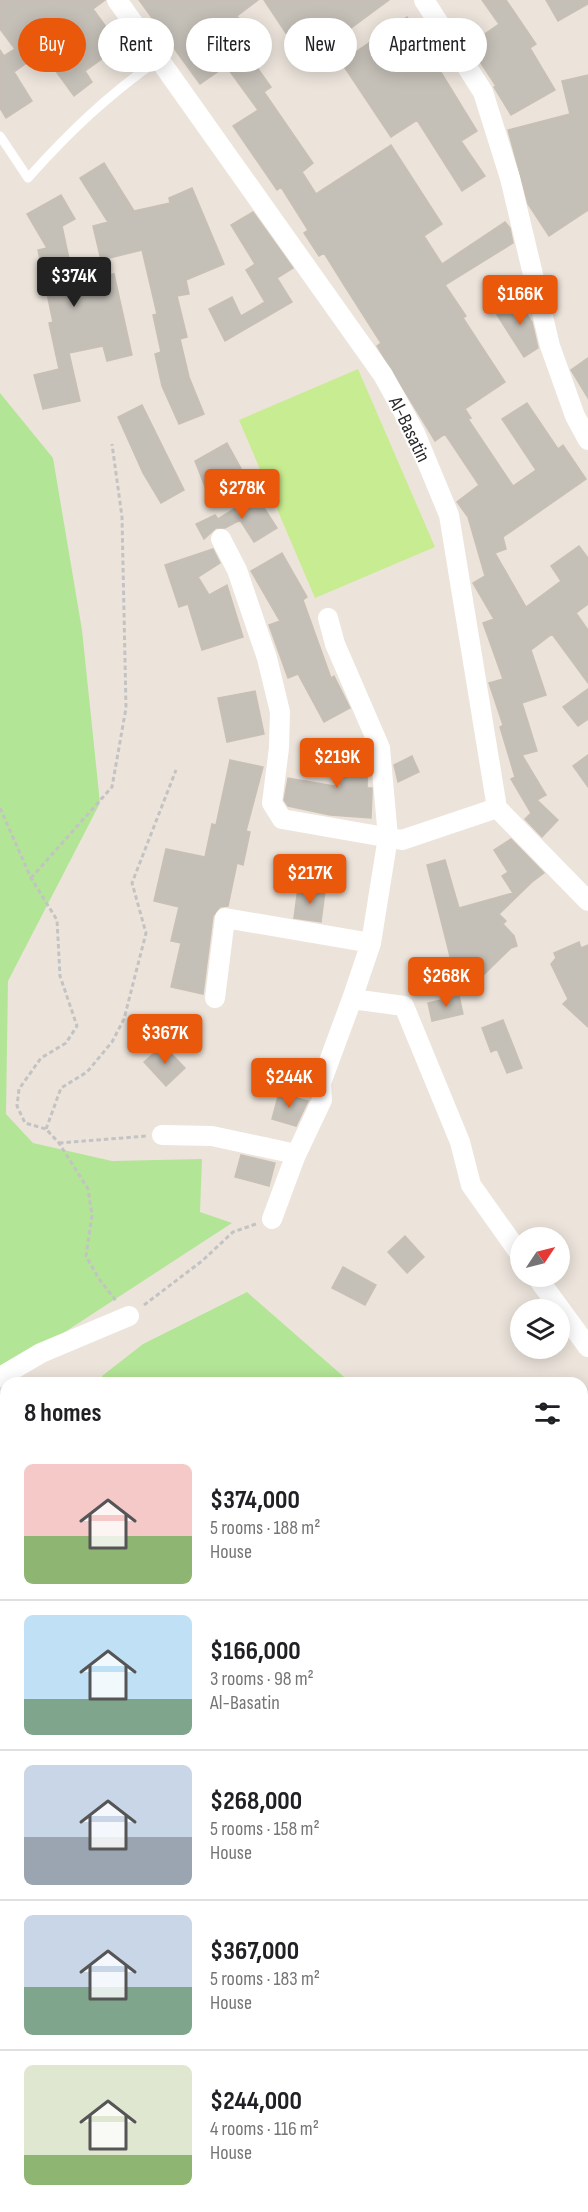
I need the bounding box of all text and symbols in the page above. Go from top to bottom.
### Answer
chip: Buy [18,18,86,72]
chip: Rent [98,18,174,72]
chip: Filters [186,18,272,72]
chip: New [284,18,357,72]
chip: Apartment [369,18,487,72]
pin: $374K [32,257,116,308]
text: $374K [51,264,97,288]
pin: $166K [478,275,562,326]
text: $166K [497,282,543,306]
street label: Al-Basatin [383,392,435,466]
pin: $278K [200,469,284,520]
text: $278K [219,476,265,500]
pin: $219K [295,738,379,789]
text: $219K [314,745,360,769]
pin: $217K [268,854,352,905]
text: $217K [287,861,333,885]
pin: $268K [404,957,488,1008]
text: $268K [422,964,470,988]
pin: $367K [123,1014,207,1065]
text: $367K [141,1021,189,1045]
pin: $244K [247,1058,331,1109]
text: $244K [265,1065,313,1089]
north arrow [510,1227,570,1287]
map controls [510,1227,570,1359]
button: layers [510,1299,570,1359]
icon: filters [531,1397,564,1430]
text: 8 homes [24,1398,102,1429]
text: $374,000 [210,1485,300,1516]
icon: home [72,1488,144,1560]
text: 5 rooms · 188 m² [210,1516,320,1540]
text: House [210,1540,252,1564]
text: $166,000 [210,1636,301,1667]
icon: home [72,1639,144,1711]
text: 3 rooms · 98 m² [210,1667,314,1691]
text: Al-Basatin [210,1691,280,1715]
text: $268,000 [210,1786,302,1817]
icon: home [72,1789,144,1861]
text: 5 rooms · 158 m² [210,1817,320,1841]
text: House [210,1841,252,1865]
text: $367,000 [210,1936,299,1967]
icon: home [72,1939,144,2011]
text: 5 rooms · 183 m² [210,1967,320,1991]
text: House [210,1991,252,2015]
text: $244,000 [210,2086,302,2117]
icon: home [72,2089,144,2161]
text: 4 rooms · 116 m² [210,2117,319,2141]
text: House [210,2141,252,2165]

